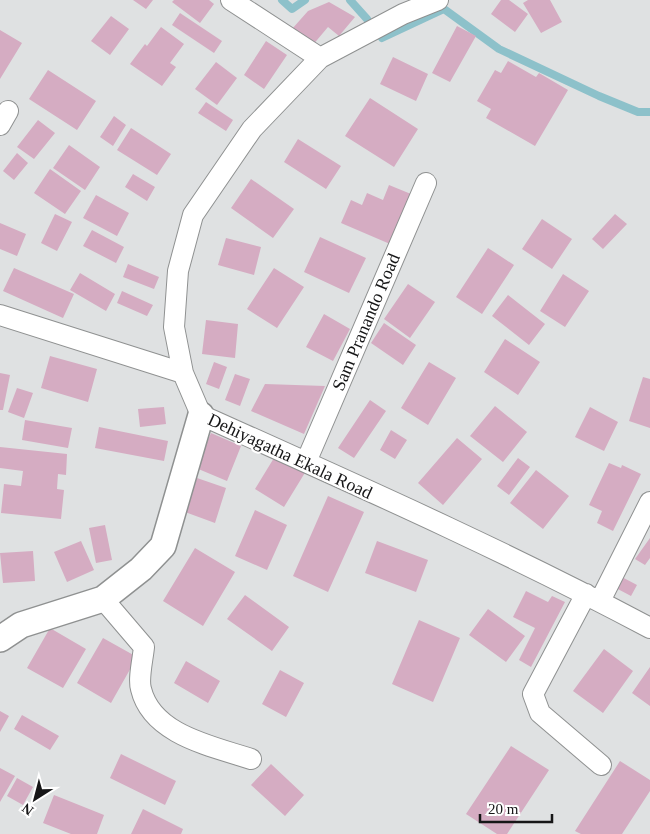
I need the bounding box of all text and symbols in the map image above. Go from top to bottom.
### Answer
street label: Sam Pranando Road [328,250,404,394]
street label: Dehiyagatha Ekala Road [205,409,375,503]
north arrow [10,774,60,824]
scale bar [480,792,552,824]
text: N [19,800,36,818]
text: 20 m [488,801,519,817]

